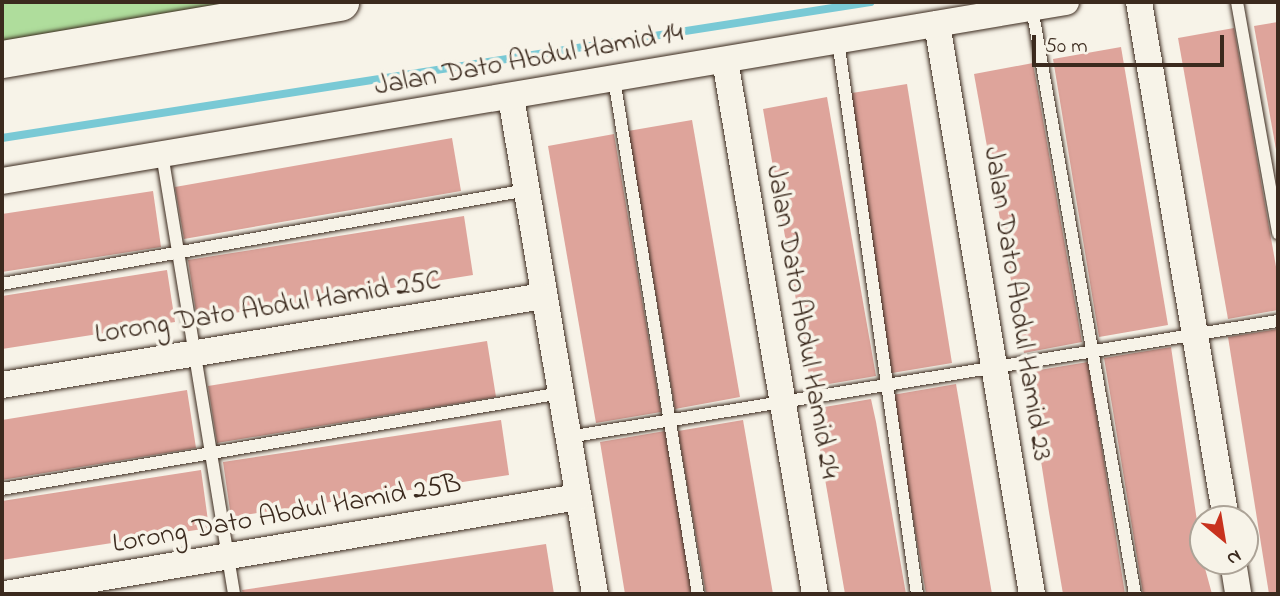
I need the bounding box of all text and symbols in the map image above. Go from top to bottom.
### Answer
street label: Jalan Dato Abdul Hamid 14 [372,17,686,105]
scale bar [1035,21,1228,65]
text: 50 m [1045,32,1088,62]
street label: Jalan Dato Abdul Hamid 23 [975,144,1057,464]
street label: Jalan Dato Abdul Hamid 24 [757,163,845,481]
street label: Lorong Dato Abdul Hamid 25C [93,265,443,353]
street label: Lorong Dato Abdul Hamid 25B [110,468,464,562]
north arrow [1189,505,1259,575]
text: N [1221,542,1246,572]

